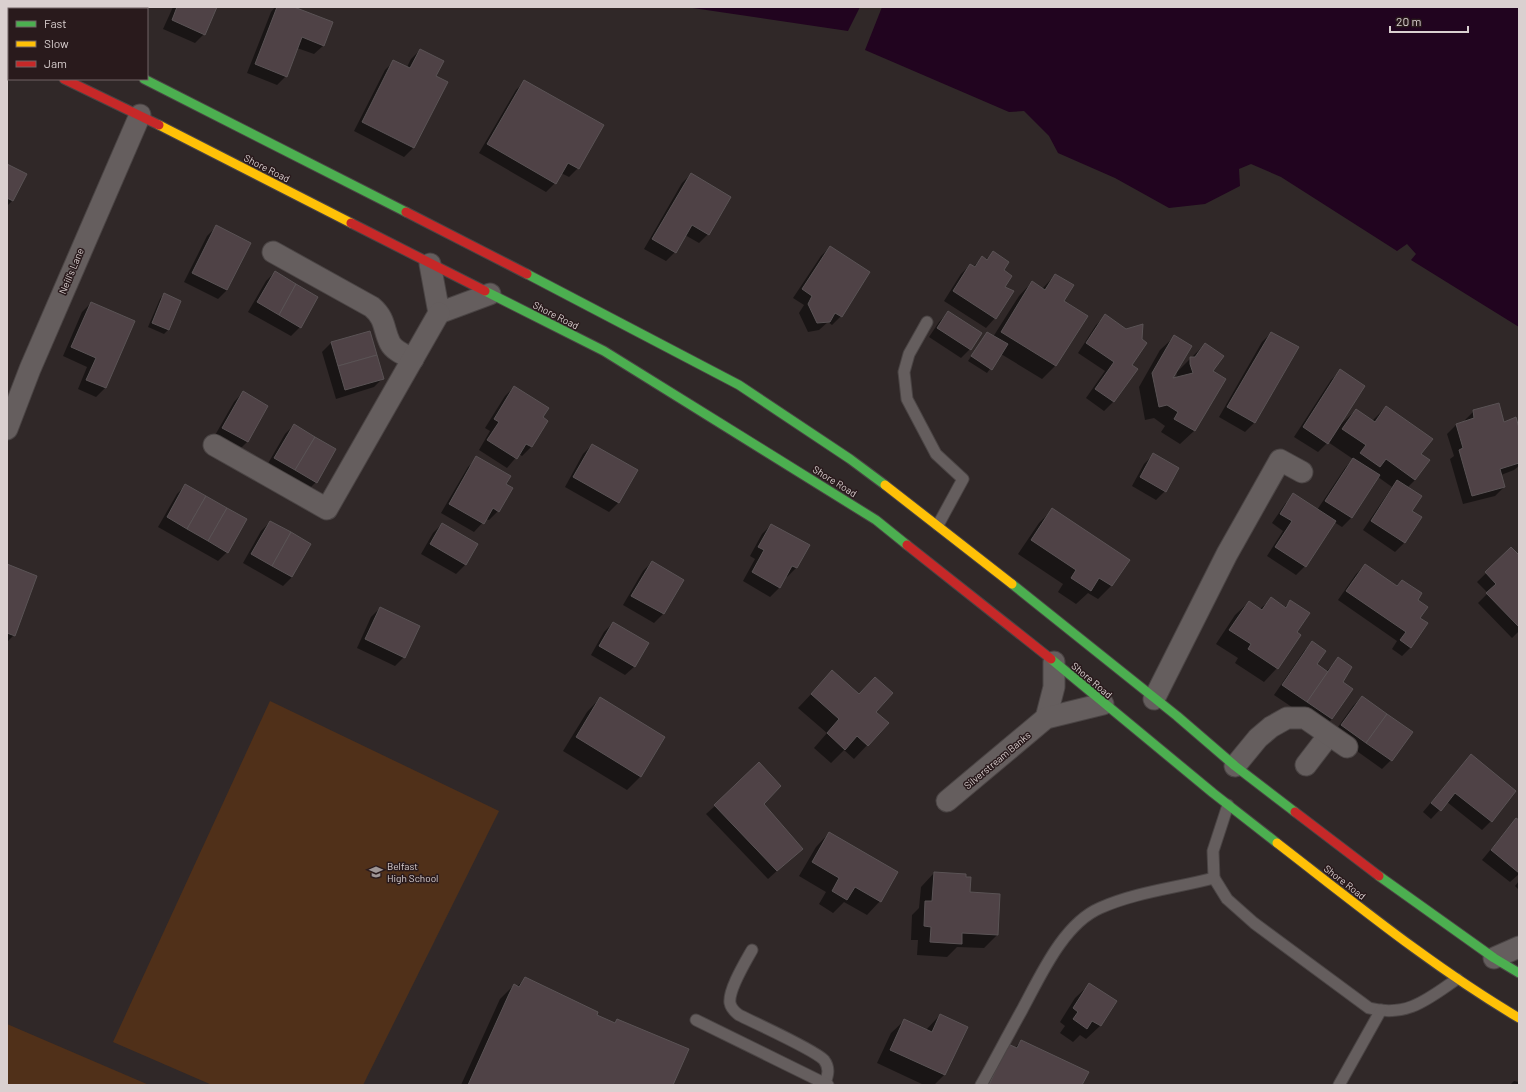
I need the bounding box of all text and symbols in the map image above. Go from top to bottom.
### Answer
legend [8,8,148,80]
scale bar [1390,8,1468,34]
text: 20 m [1396,14,1422,28]
text: Fast [44,16,67,30]
text: Slow [44,36,69,50]
text: Jam [44,56,67,70]
street label: Shore Road [242,151,292,185]
street label: Neill's Lane [56,246,86,296]
street label: Shore Road [531,298,581,332]
street label: Shore Road [811,463,859,499]
street label: Shore Road [1069,659,1115,701]
street label: Silverstream Banks [961,728,1033,791]
place label: Belfast High School [387,860,438,884]
street label: Shore Road [1322,862,1368,902]
school or university icon: Belfast High School [368,864,384,880]

